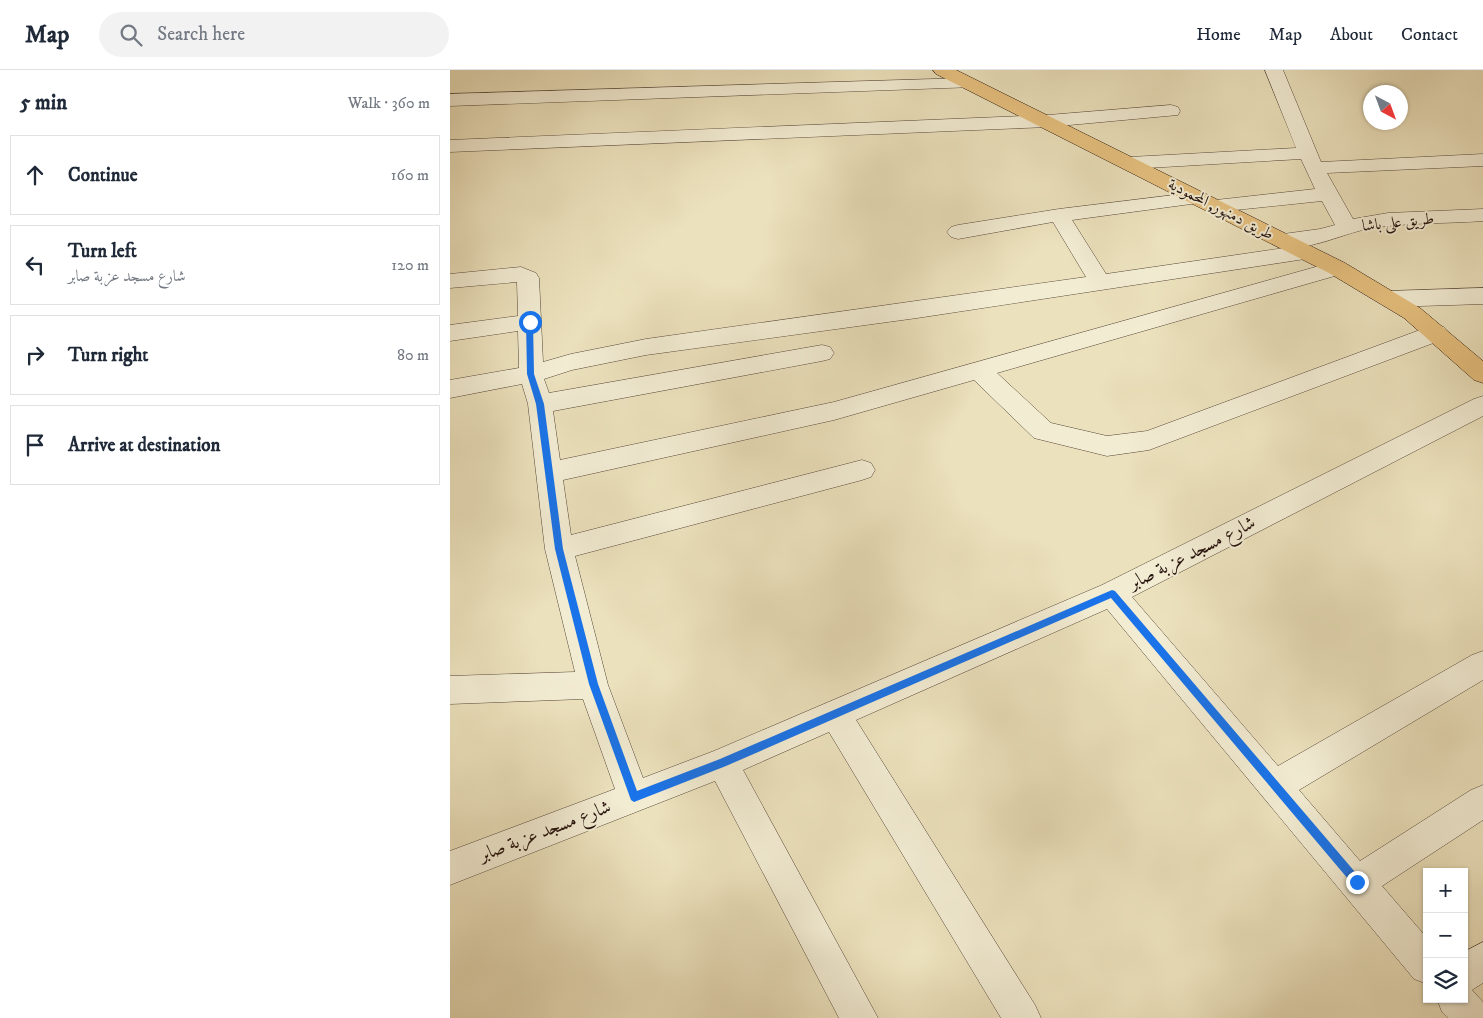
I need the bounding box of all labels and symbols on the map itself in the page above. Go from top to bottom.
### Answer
north arrow [1363,85,1408,130]
street label: طريق دمنهور, المحمودية [1165,174,1277,244]
street label: طريق على باشا [1361,208,1435,237]
route start [519,311,542,334]
street label: شارع مسجد عزبة صابر [1123,511,1261,599]
street label: شارع مسجد عزبة صابر [474,795,615,870]
route end [1346,871,1369,894]

